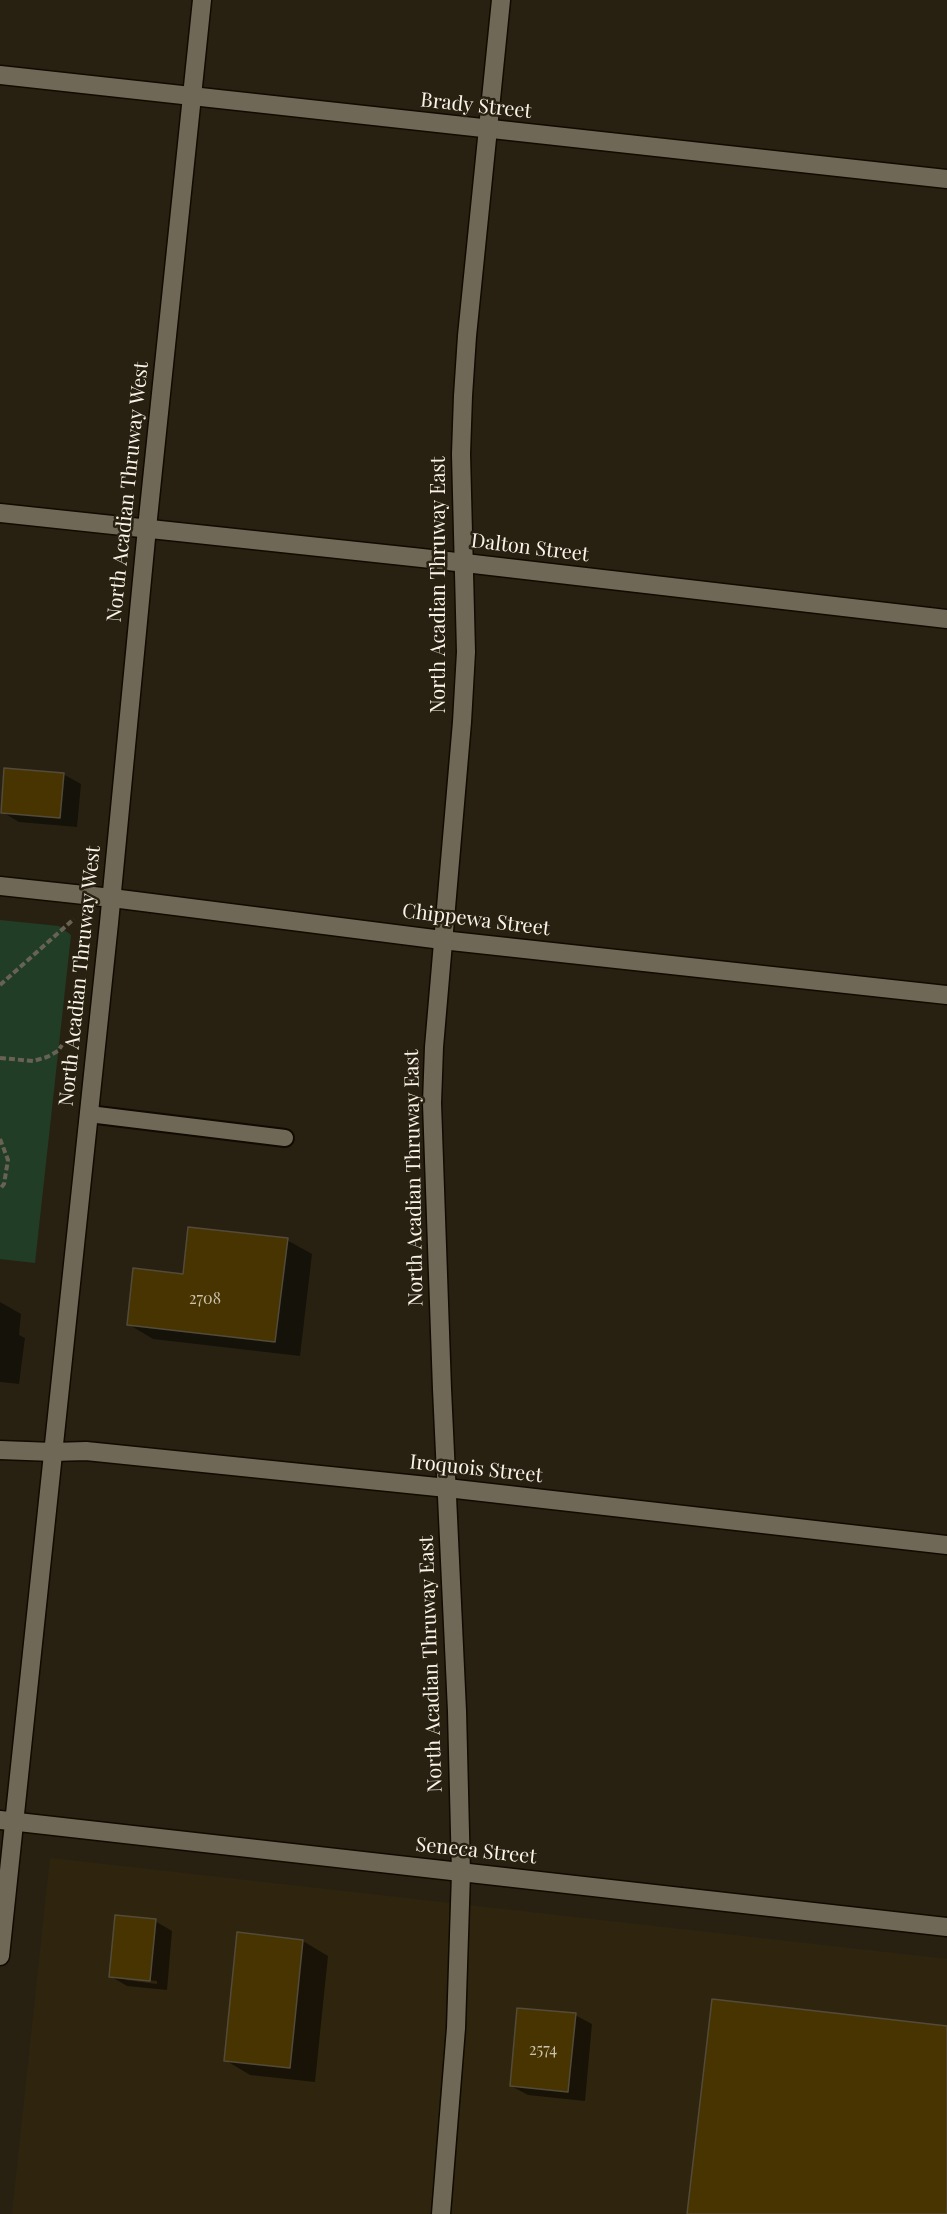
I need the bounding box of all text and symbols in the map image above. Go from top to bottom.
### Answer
street label: Brady Street [419,88,533,124]
street label: North Acadian Thruway West [102,361,154,623]
street label: North Acadian Thruway East [427,457,451,713]
street label: Dalton Street [470,529,590,567]
street label: North Acadian Thruway West [54,845,106,1107]
street label: Chippewa Street [401,899,551,941]
street label: North Acadian Thruway East [400,1049,428,1307]
house number: 2708 [189,1289,221,1309]
street label: Iroquois Street [408,1450,544,1488]
street label: North Acadian Thruway East [415,1535,447,1793]
street label: Seneca Street [414,1833,538,1869]
house number: 2574 [529,2040,557,2060]

